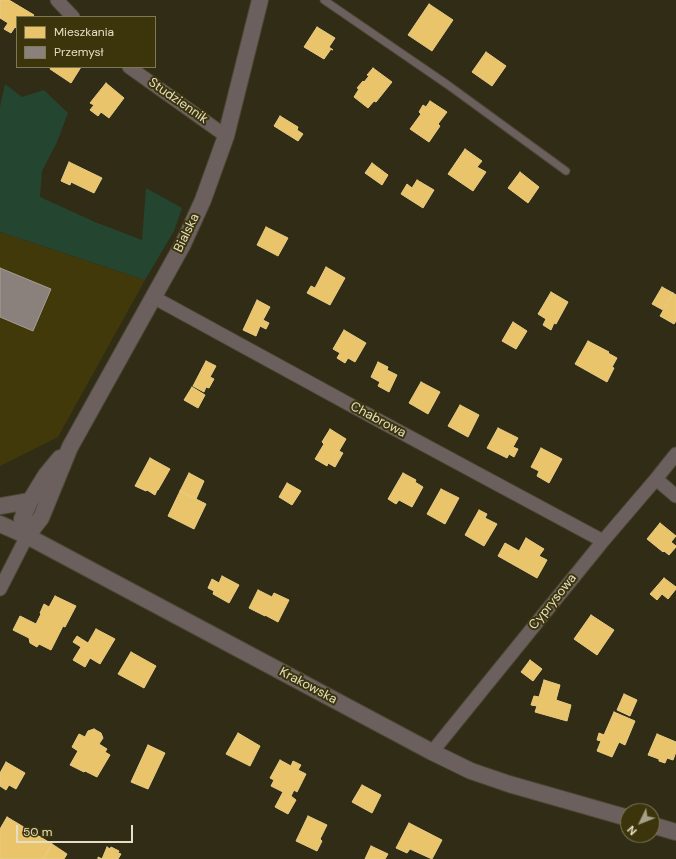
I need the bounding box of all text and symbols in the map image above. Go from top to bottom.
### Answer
legend [16,16,156,68]
text: Mieszkania [54,24,114,40]
text: Przemysł [54,44,104,60]
street label: Studziennik [145,75,211,127]
street label: Bialska [171,211,203,255]
street label: Chabrowa [348,399,408,441]
street label: Cyprysowa [526,571,580,633]
street label: Krakowska [277,664,339,708]
north arrow [620,803,660,843]
scale bar [18,817,135,843]
text: N [624,823,640,838]
text: 50 m [23,824,52,840]

